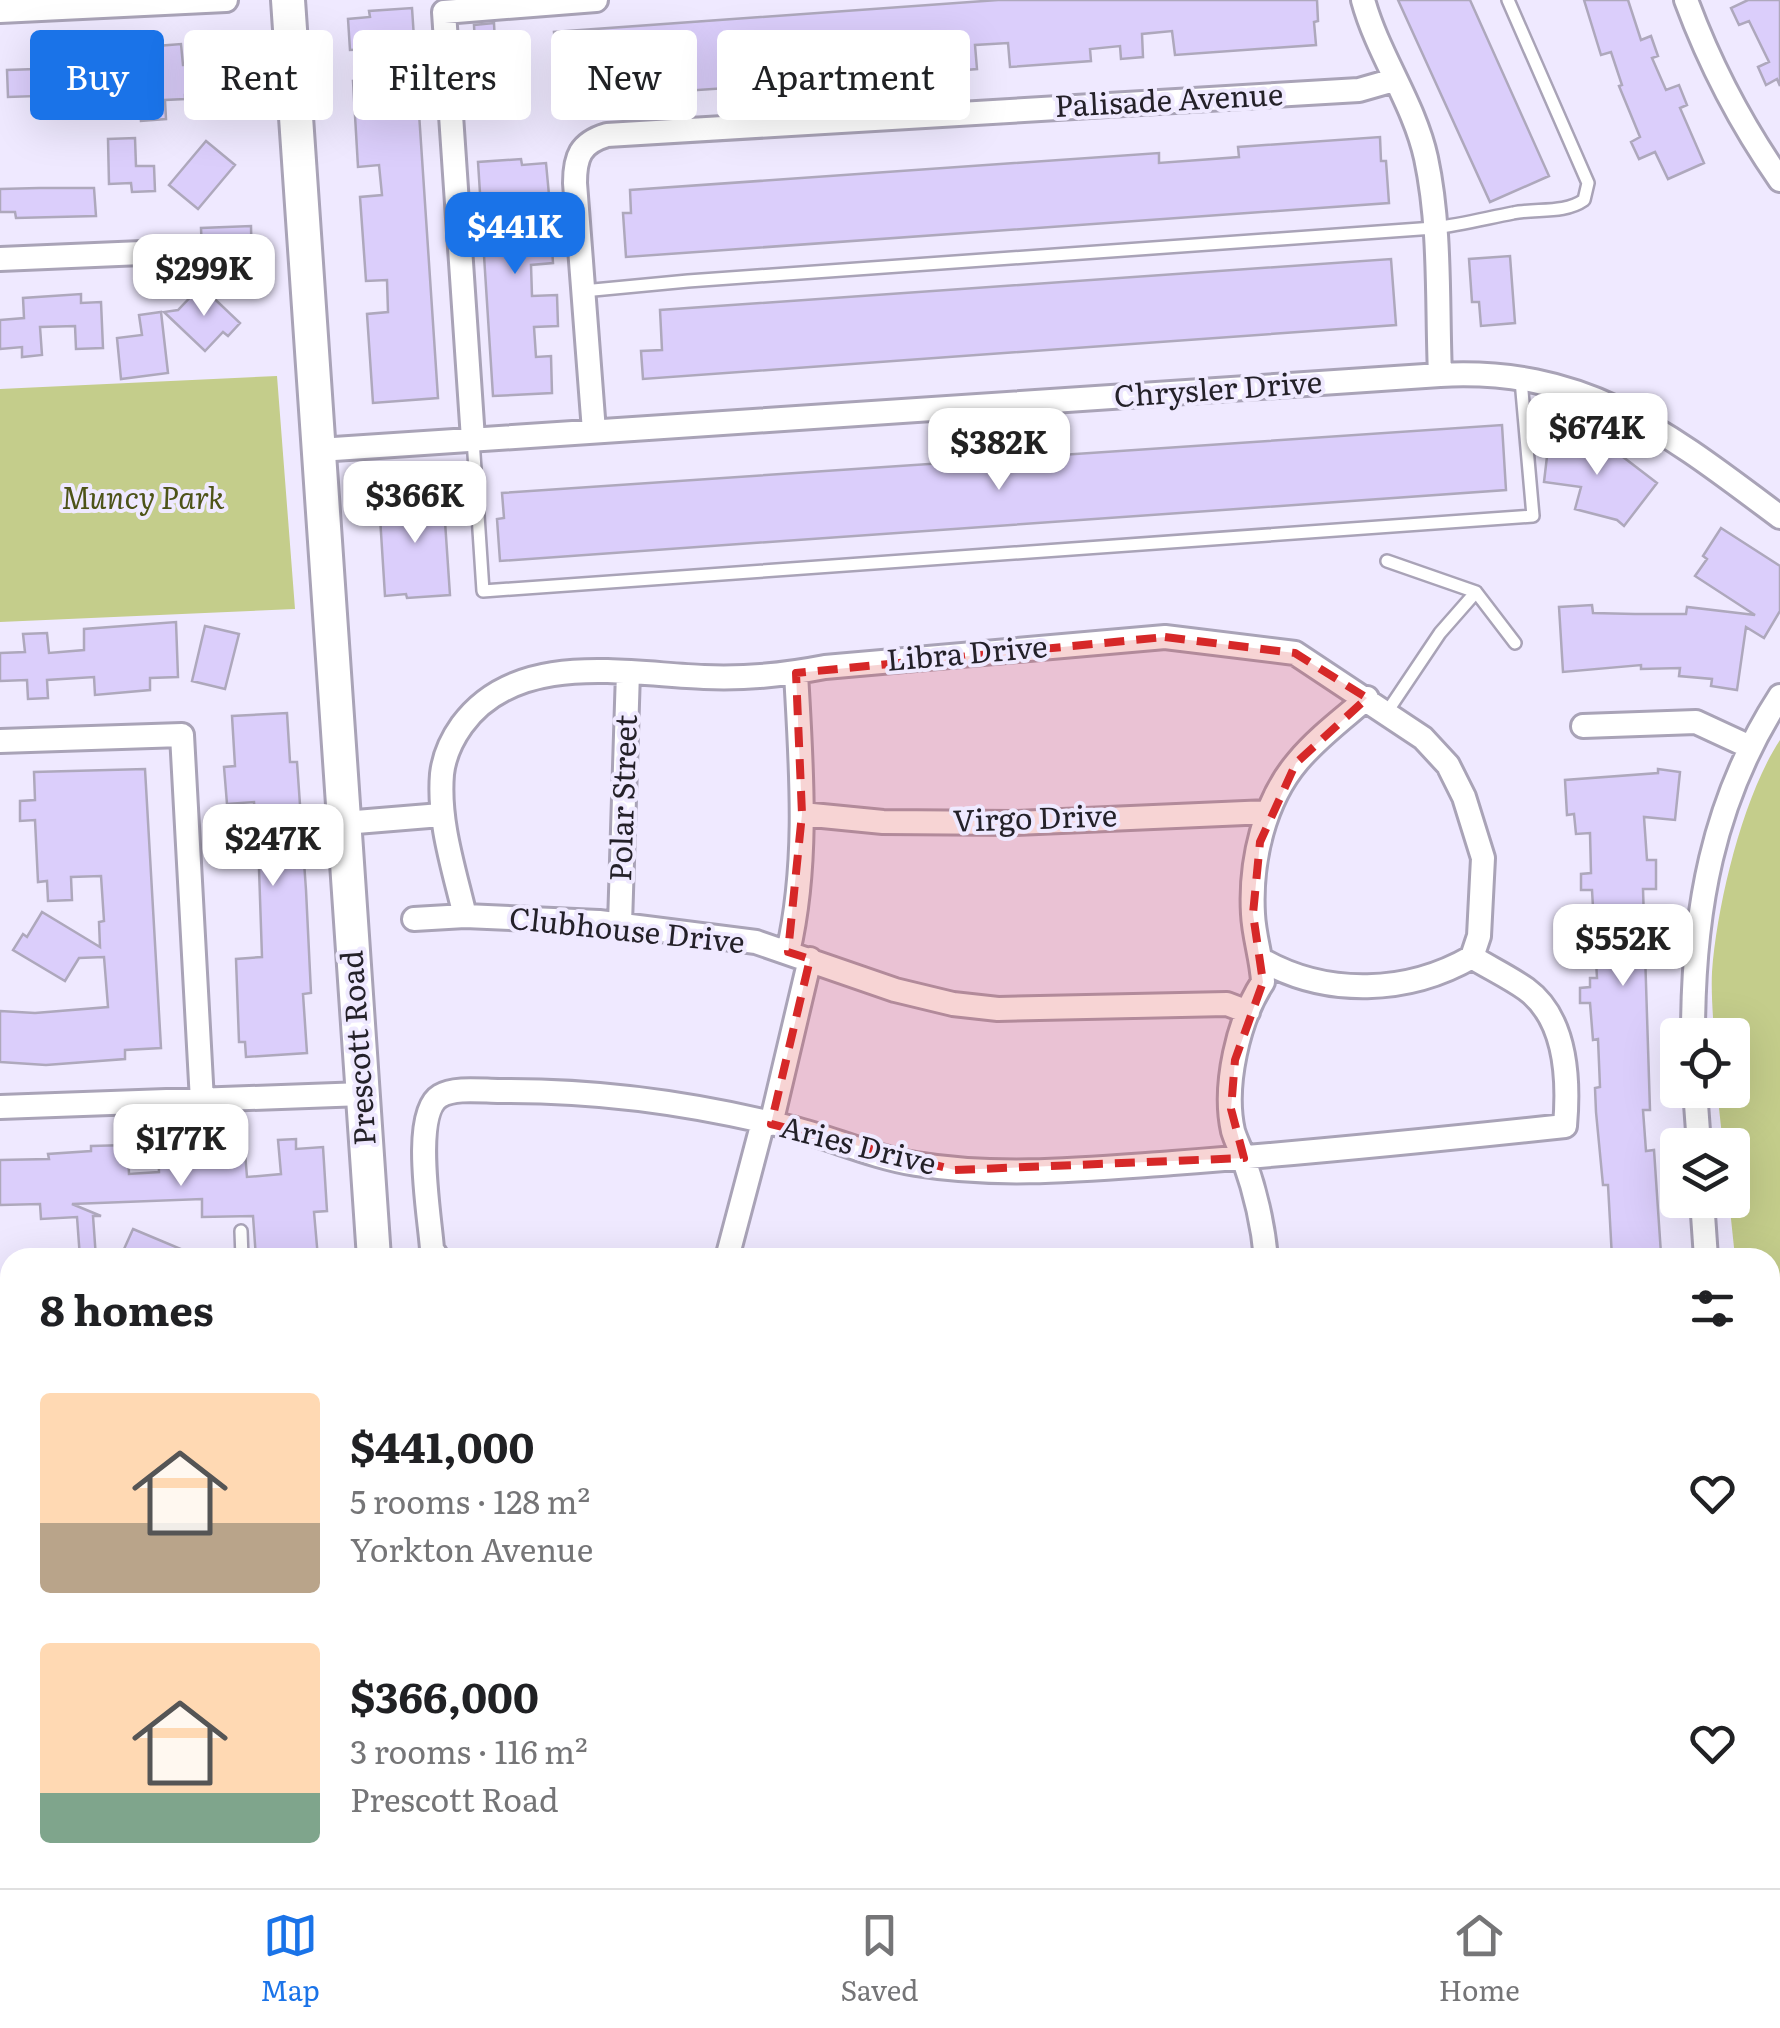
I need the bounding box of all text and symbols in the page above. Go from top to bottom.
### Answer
chip: Buy [30,30,164,120]
chip: Rent [184,30,333,120]
chip: Filters [353,30,531,120]
chip: New [551,30,697,120]
chip: Apartment [717,30,970,120]
street label: Palisade Avenue [1053,70,1284,126]
pin: $441K [445,192,585,277]
text: $441K [467,200,563,248]
pin: $299K [134,234,274,319]
text: $299K [155,242,253,290]
street label: Chrysler Drive [1112,358,1323,416]
pin: $674K [1527,393,1667,478]
text: $674K [1549,401,1645,449]
pin: $382K [929,408,1069,493]
text: $382K [950,416,1048,464]
pin: $366K [345,461,485,546]
text: $366K [365,469,465,517]
park label: Muncy Park [61,474,225,518]
street label: Libra Drive [884,622,1049,680]
street label: Polar Street [596,714,646,882]
street label: Virgo Drive [952,791,1118,841]
pin: $247K [203,804,343,889]
text: $247K [225,812,321,860]
street label: Clubhouse Drive [507,894,747,962]
pin: $552K [1553,904,1693,989]
text: $552K [1575,912,1671,960]
street label: Prescott Road [327,949,385,1147]
map controls [1660,1018,1750,1218]
button: locate [1660,1018,1750,1108]
street label: Aries Drive [776,1102,941,1184]
pin: $177K [111,1104,251,1189]
text: $177K [135,1112,227,1160]
button: layers [1660,1128,1750,1218]
text: 8 homes [40,1277,214,1339]
icon: filters [1685,1281,1740,1336]
text: $441,000 [350,1414,534,1476]
icon: home [120,1433,240,1553]
icon: heart [1685,1466,1740,1521]
text: 5 rooms · 128 m² [350,1476,590,1524]
text: Yorkton Avenue [350,1524,593,1572]
text: $366,000 [350,1664,539,1726]
icon: home [120,1683,240,1803]
icon: heart [1685,1716,1740,1771]
text: 3 rooms · 116 m² [350,1726,588,1774]
text: Prescott Road [350,1774,559,1822]
tab: Map [260,1908,320,2010]
tab: Saved [840,1908,918,2010]
tab: Home [1439,1908,1520,2010]

